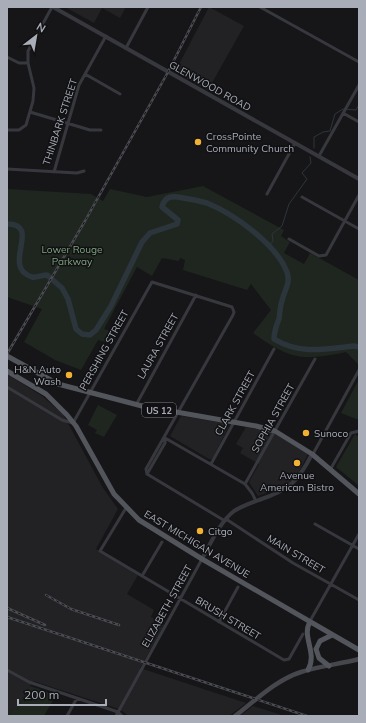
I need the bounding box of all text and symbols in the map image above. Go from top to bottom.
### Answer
north arrow [16,16,56,56]
text: N [34,19,48,36]
street label: GLENWOOD ROAD [167,58,253,114]
street label: THINBARK STREET [40,77,80,167]
place label: CrossPointe Community Church [206,130,294,155]
marker: CrossPointe Community Church [193,137,203,147]
park label: Lower Rouge Parkway [41,243,103,268]
street label: PERSHING STREET [77,308,131,392]
street label: LAURA STREET [135,311,181,381]
place label: H&N Auto Wash [14,363,61,388]
street label: CLARK STREET [212,368,258,438]
marker: H&N Auto Wash [64,370,74,380]
street label: SOPHIA STREET [249,381,297,455]
road number: US 12 [142,403,176,417]
place label: Sunoco [314,427,348,440]
marker: Sunoco [301,428,311,438]
marker: Avenue American Bistro [292,458,302,468]
place label: Avenue American Bistro [260,469,334,494]
street label: EAST MICHIGAN AVENUE [142,507,252,581]
place label: Citgo [208,525,233,538]
marker: Citgo [195,526,205,536]
street label: MAIN STREET [265,532,327,576]
street label: ELIZABETH STREET [139,562,195,650]
street label: BRUSH STREET [193,593,263,643]
scale bar [18,681,106,707]
text: 200 m [24,687,59,702]

